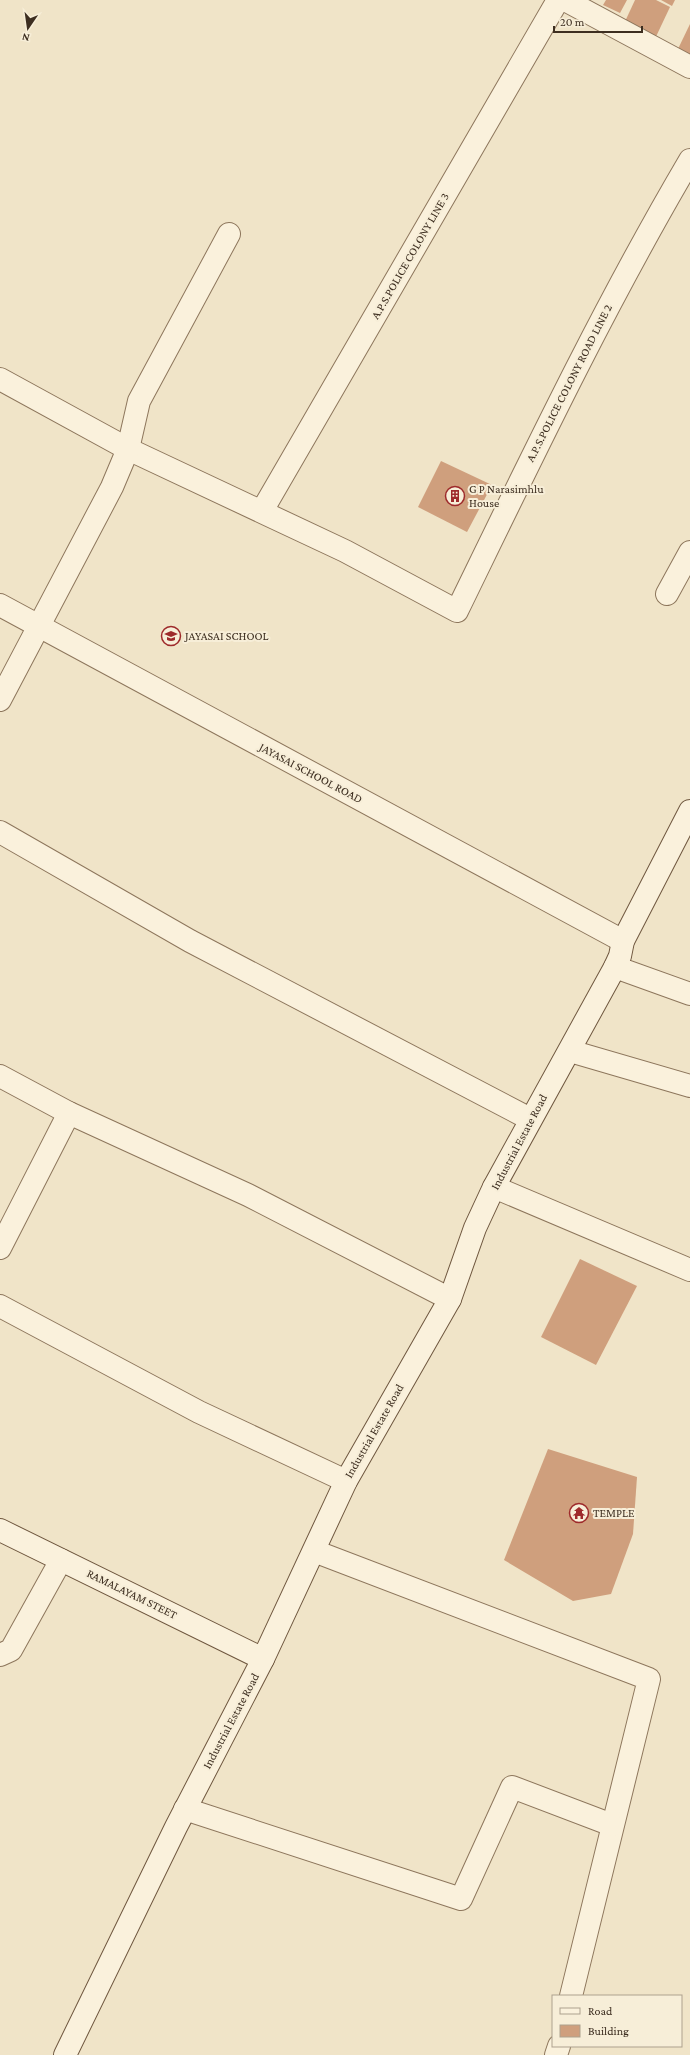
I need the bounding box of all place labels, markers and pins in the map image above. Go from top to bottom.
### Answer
place label: G P Narasimhlu House [469,482,544,510]
building icon: G P Narasimhlu House [444,485,466,507]
school or university icon: JAYASAI SCHOOL [160,625,182,647]
place label: JAYASAI SCHOOL [184,629,268,643]
temple icon: TEMPLE [568,1502,590,1524]
place label: TEMPLE [593,1506,635,1520]

